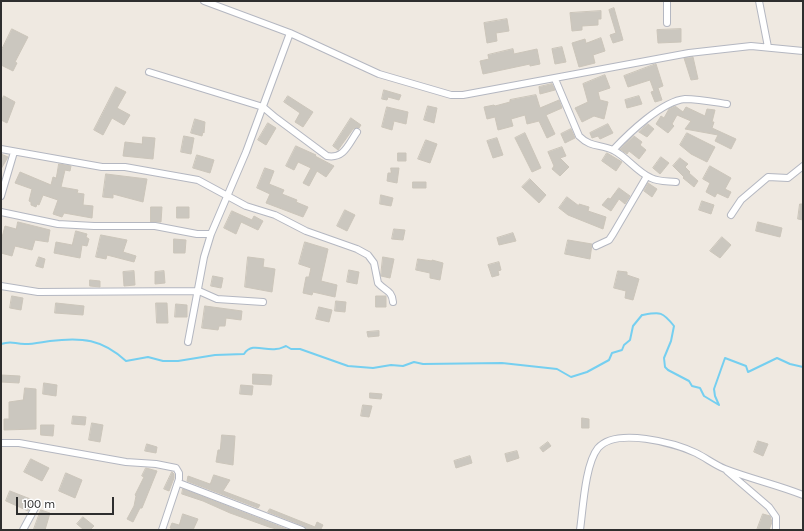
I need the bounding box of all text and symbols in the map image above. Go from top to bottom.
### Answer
scale bar [18,489,116,515]
text: 100 m [23,497,55,511]

